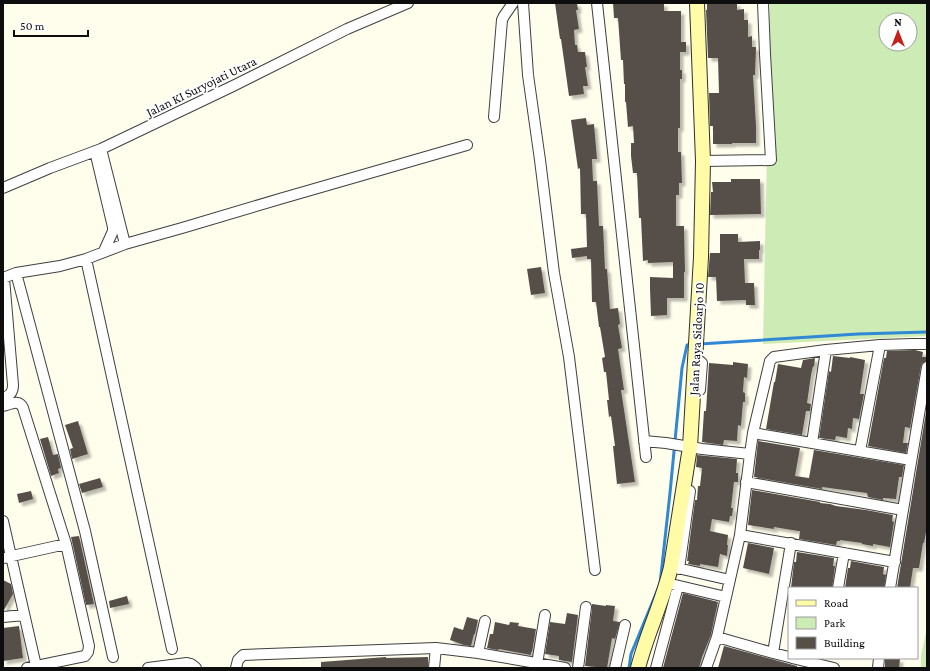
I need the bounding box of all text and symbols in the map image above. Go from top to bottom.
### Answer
scale bar [14,12,88,38]
north arrow [878,12,918,52]
text: N [894,16,902,28]
text: 50 m [20,19,45,33]
street label: Jalan KI Suryojati Utara [143,53,259,121]
street label: Jalan Raya Sidoarjo 10 [686,282,708,397]
legend [788,587,918,659]
text: Road [824,596,849,610]
text: Park [824,616,846,630]
text: Building [824,636,865,650]

